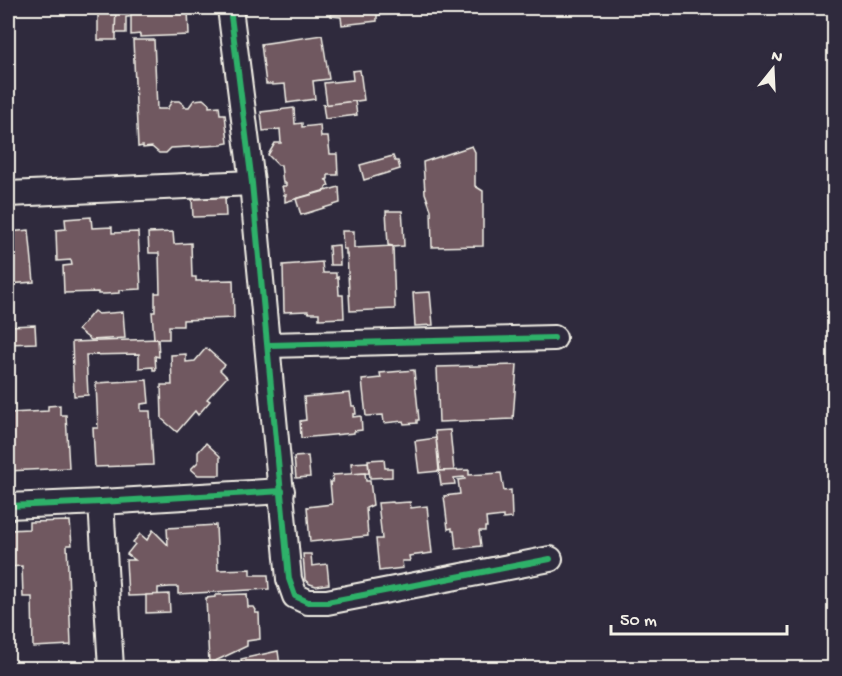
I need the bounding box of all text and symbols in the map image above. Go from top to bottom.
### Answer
north arrow [743,39,803,99]
text: N [769,47,785,69]
scale bar [611,598,786,636]
text: 50 m [620,611,657,632]

